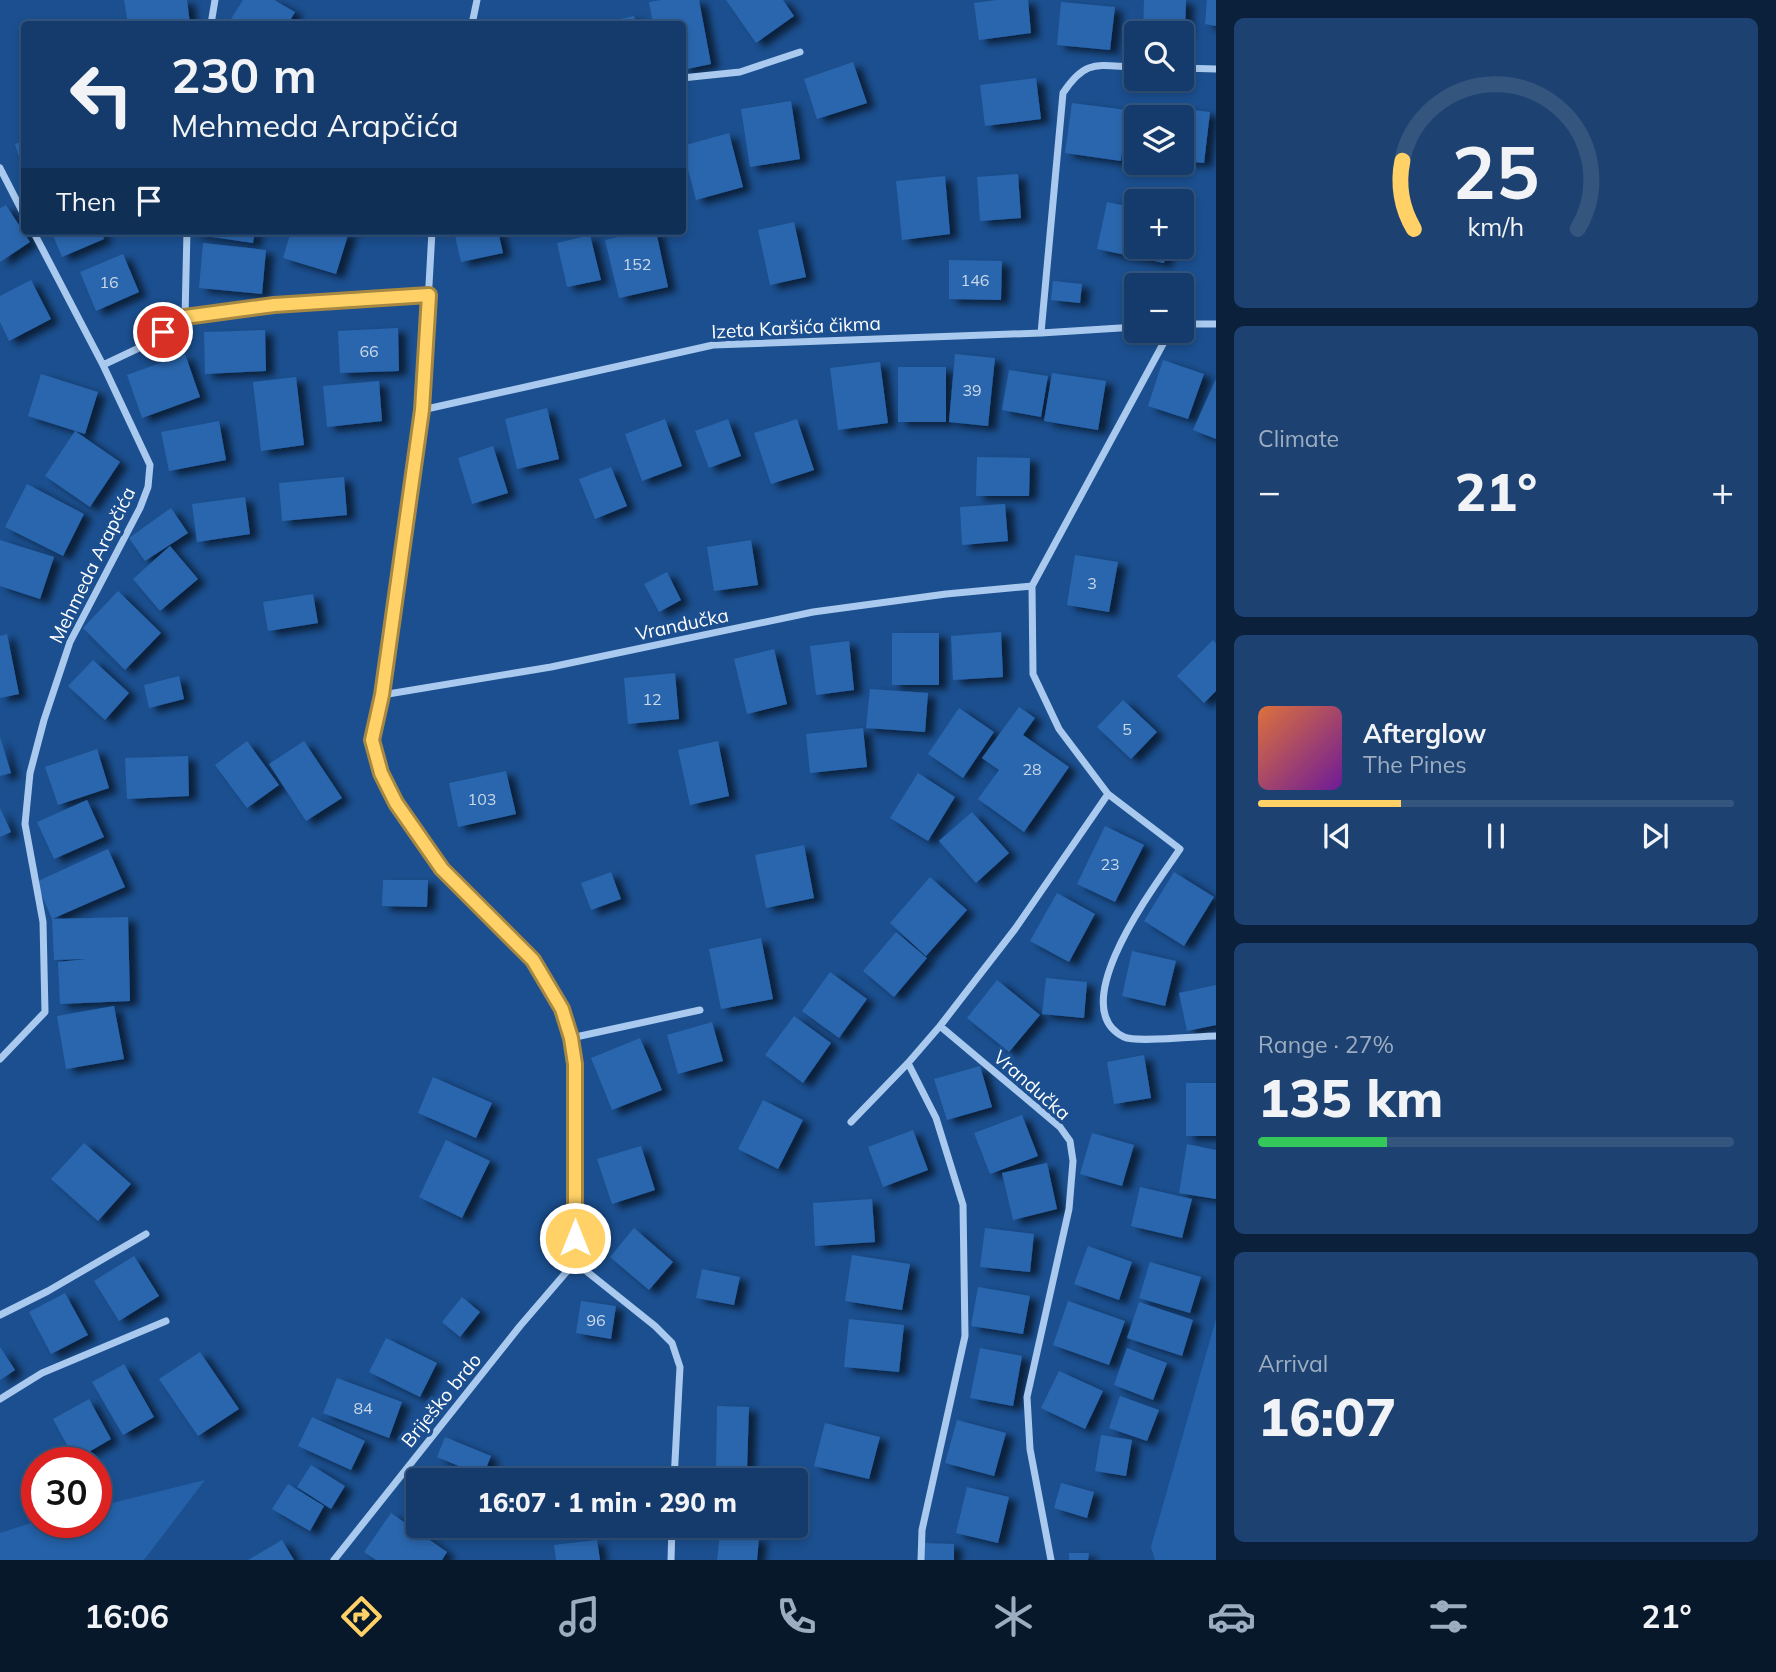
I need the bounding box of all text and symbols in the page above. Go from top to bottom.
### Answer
map controls [1124,21,1194,343]
button: search [1124,21,1194,91]
text: 230 m [171,44,317,105]
icon: left [56,49,147,140]
text: Mehmeda Arapčića [171,105,459,145]
button: layers [1124,105,1194,175]
text: 25 [1452,127,1540,218]
icon: arrive [130,182,168,220]
text: Then [56,185,116,218]
button: + [1124,189,1194,259]
text: km/h [1468,211,1524,242]
house number: 152 [623,254,651,274]
house number: 146 [961,270,989,290]
house number: 16 [99,272,119,292]
button: − [1124,273,1194,343]
pin [133,302,193,362]
street label: Izeta Karšića čikma [711,311,881,343]
icon: arrive [144,313,182,351]
house number: 66 [359,341,379,361]
house number: 39 [962,380,982,400]
text: Climate [1258,424,1339,453]
text: 21° [1455,459,1537,524]
text: − [1258,467,1281,515]
text: + [1711,467,1734,515]
street label: Mehmeda Arapčića [44,483,140,647]
house number: 3 [1087,573,1097,593]
street label: Vrandučka [633,602,731,646]
house number: 12 [642,689,662,709]
text: Afterglow [1363,717,1486,750]
house number: 5 [1122,719,1132,739]
text: The Pines [1363,750,1467,779]
house number: 28 [1022,759,1042,779]
house number: 103 [468,789,496,809]
icon: previous [1318,817,1356,855]
icon: pause [1477,817,1515,855]
icon: next [1636,817,1674,855]
house number: 23 [1100,854,1120,874]
text: Range · 27% [1258,1030,1394,1059]
street label: Vrandučka [989,1045,1075,1125]
text: 135 km [1258,1065,1443,1130]
position arrow [538,1201,612,1275]
house number: 96 [586,1310,606,1330]
street label: Briješko brdo [396,1348,486,1452]
text: Arrival [1258,1349,1328,1378]
text: 16:07 [1258,1384,1396,1449]
house number: 84 [353,1398,373,1418]
speed limit sign: 30 [21,1447,112,1538]
text: 16:07 · 1 min · 290 m [477,1486,737,1519]
icon: directions [337,1592,386,1641]
icon: music [555,1592,604,1641]
icon: phone [772,1592,821,1641]
icon: climate [989,1592,1038,1641]
icon: car [1207,1592,1256,1641]
icon: filters [1424,1592,1473,1641]
text: 16:06 [84,1596,169,1636]
text: 21° [1641,1596,1692,1636]

